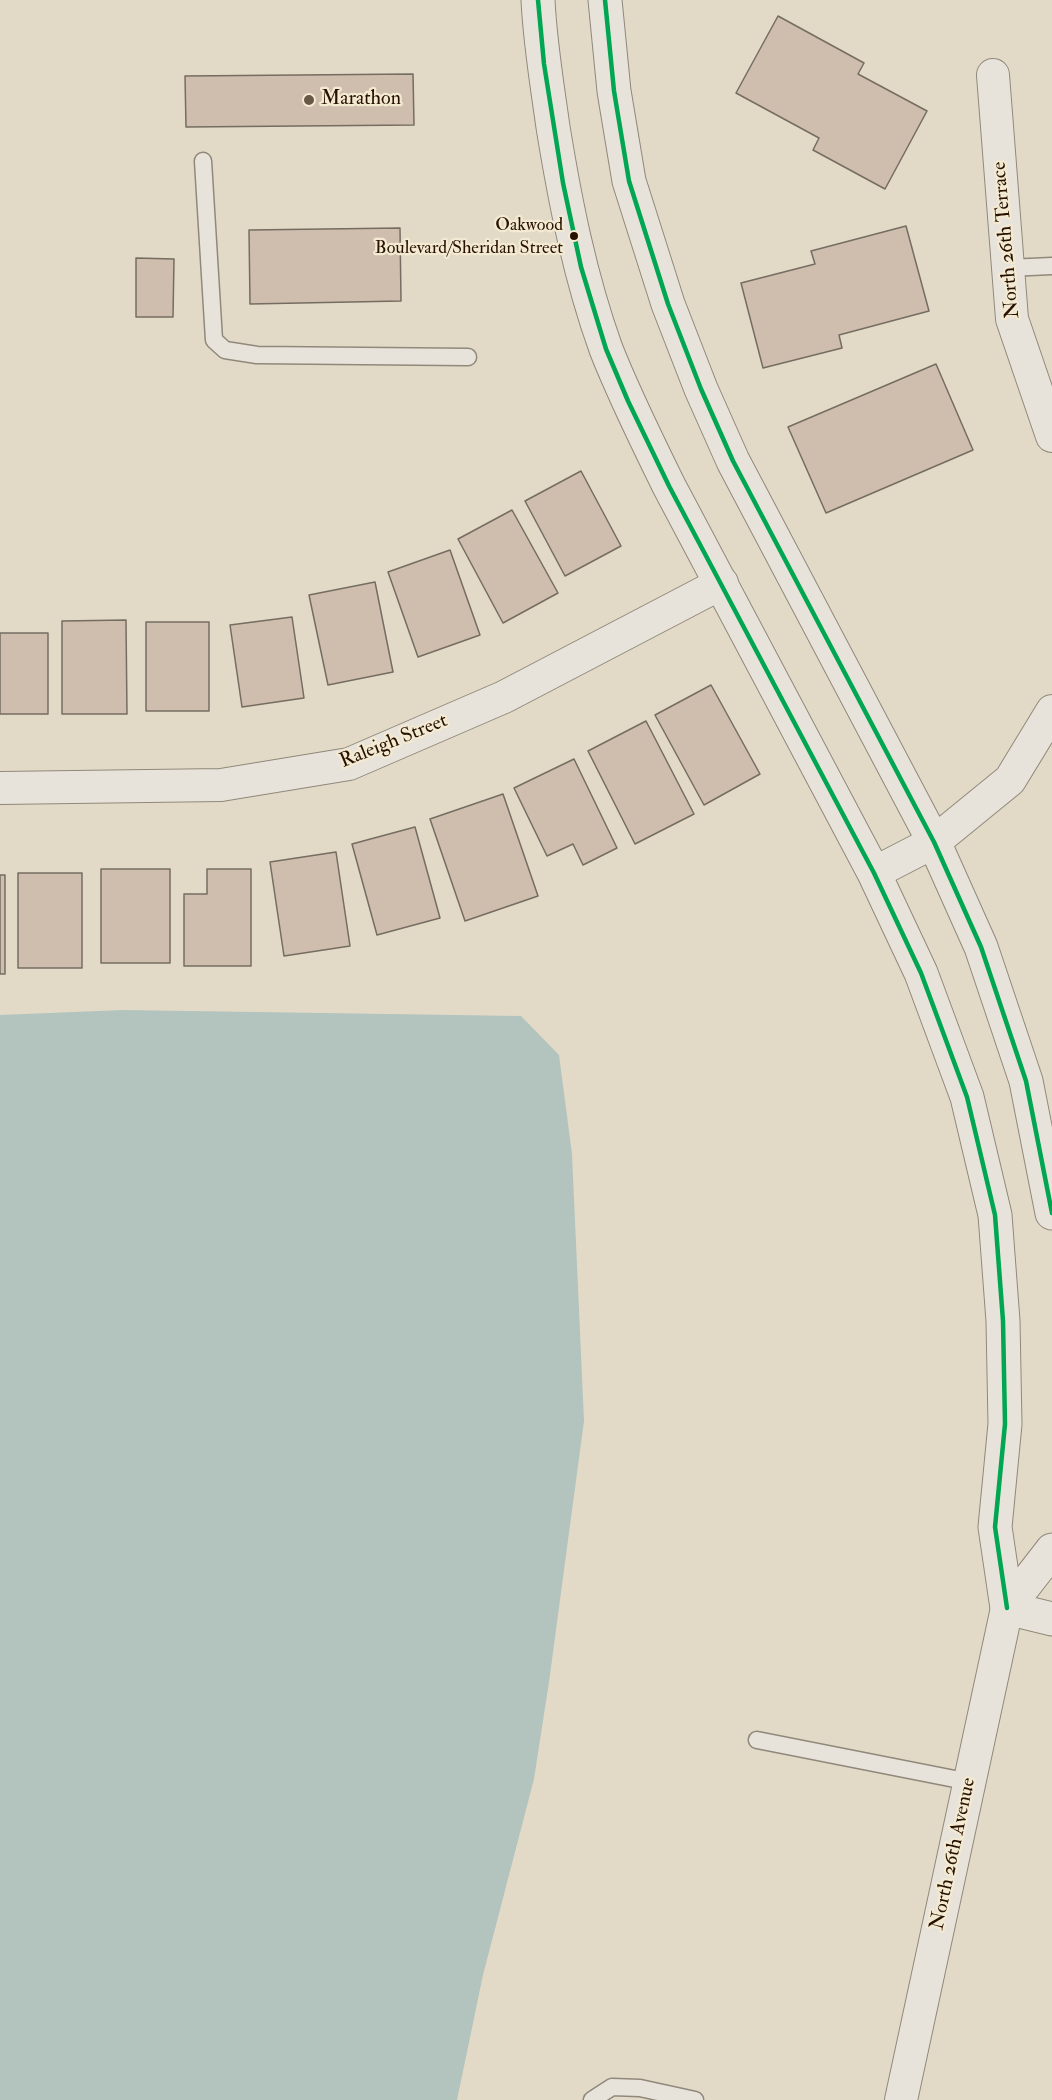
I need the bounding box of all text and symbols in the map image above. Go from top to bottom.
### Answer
place label: Marathon [321,88,401,112]
marker: Marathon [302,93,316,107]
street label: North 26th Terrace [988,161,1026,319]
place label: Oakwood Boulevard/Sheridan Street [375,215,563,258]
marker: Oakwood Boulevard/Sheridan Street [568,230,580,242]
street label: Raleigh Street [337,710,451,774]
street label: North 26th Avenue [926,1776,982,1932]

